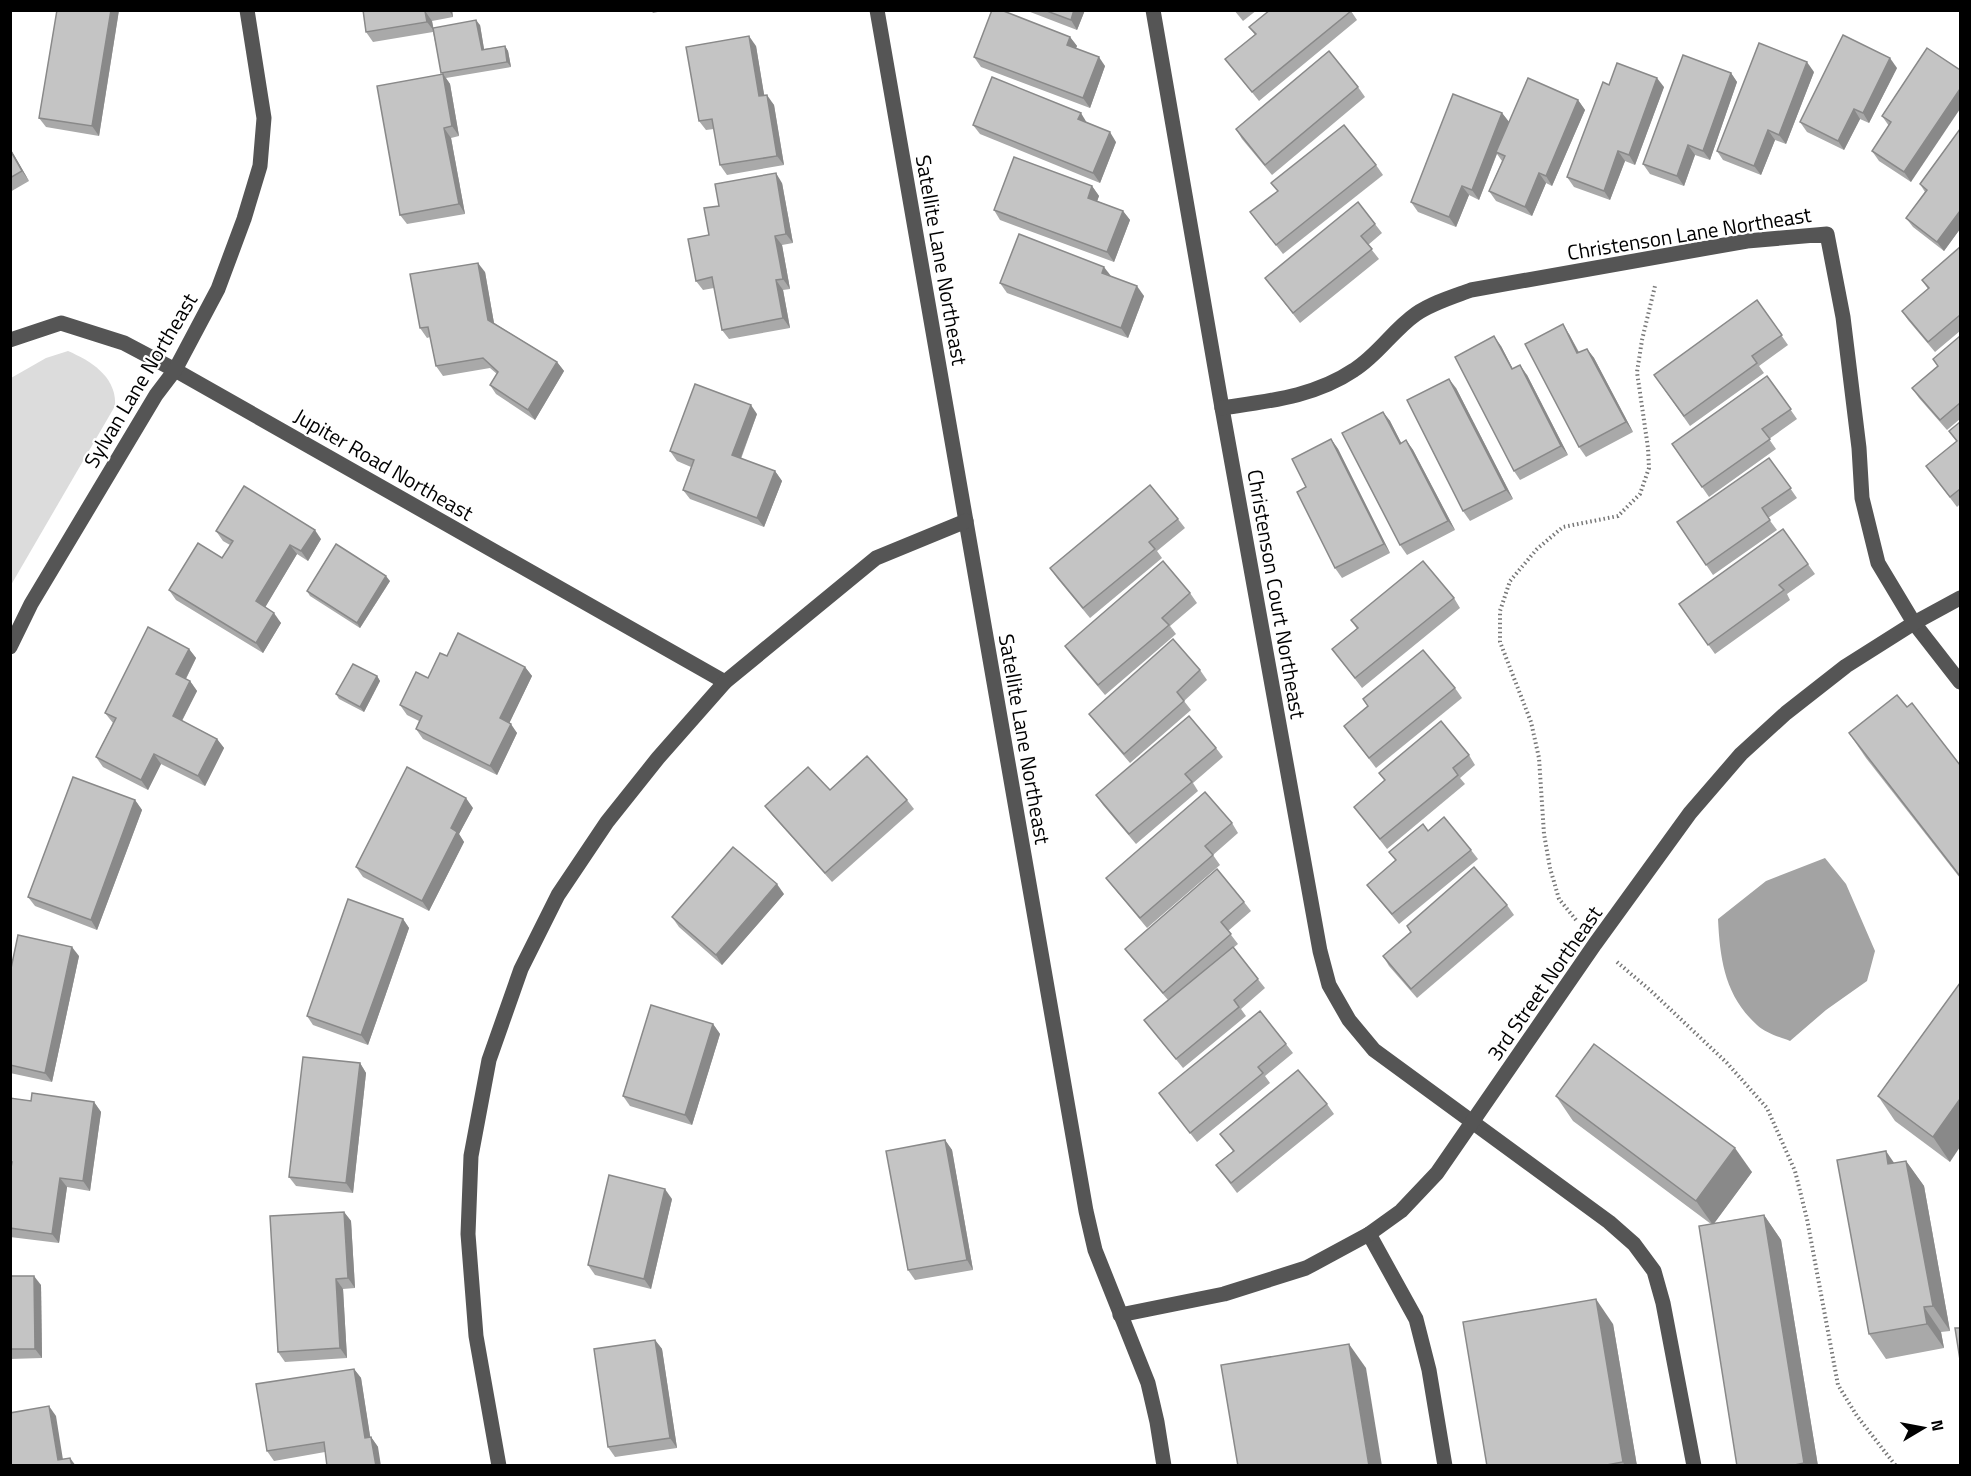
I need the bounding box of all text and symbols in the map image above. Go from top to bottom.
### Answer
street label: Satellite Lane Northeast [908,152,976,368]
street label: Christenson Lane Northeast [1565,198,1814,268]
street label: Sylvan Lane Northeast [75,286,205,474]
street label: Jupiter Road Northeast [288,400,480,529]
street label: Christenson Court Northeast [1239,467,1315,722]
street label: Satellite Lane Northeast [991,631,1059,847]
street label: 3rd Street Northeast [1479,899,1610,1067]
north arrow [1893,1398,1953,1458]
text: N [1925,1418,1951,1433]

